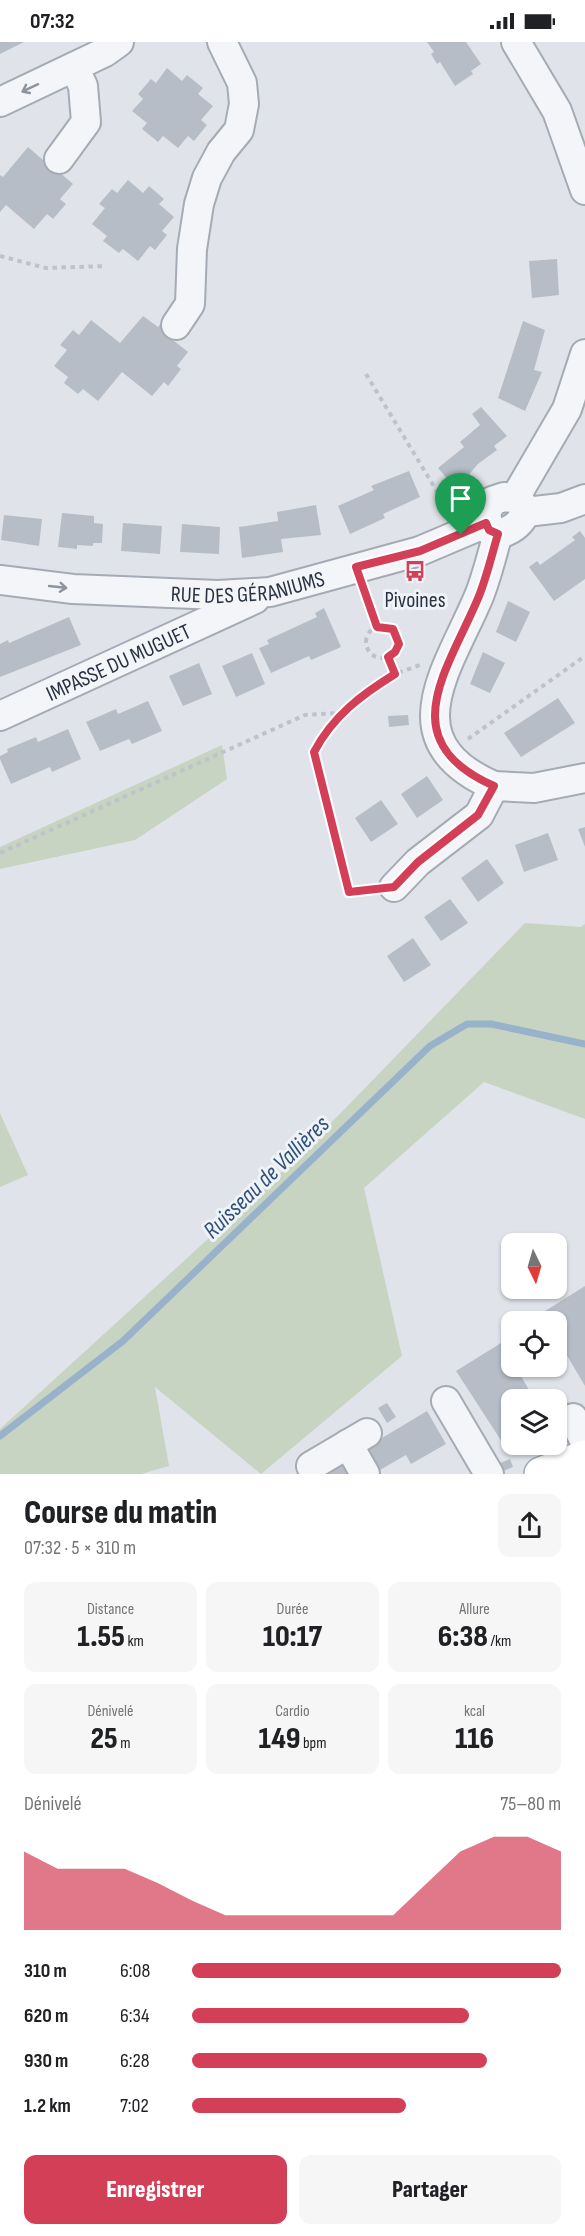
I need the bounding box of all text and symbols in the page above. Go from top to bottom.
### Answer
text: 07:32 [30,8,74,35]
one-way arrow [21,82,39,94]
pin [435,473,486,535]
icon: arrive [444,482,477,515]
bus stop icon: Pivoines [403,559,427,583]
street label: RUE DES GÉRANIUMS [170,566,328,610]
one-way arrow [48,582,67,593]
place label: Pivoines [384,587,446,614]
street label: IMPASSE DU MUGUET [42,618,195,708]
water label: Ruisseau de Vallières [197,1110,336,1245]
north arrow [501,1233,567,1299]
map controls [501,1233,567,1455]
button: locate [501,1311,567,1377]
button: layers [501,1389,567,1455]
text: Course du matin [24,1493,217,1533]
button: share [498,1494,561,1557]
text: 07:32 · 5 × 310 m [24,1536,136,1560]
text: Distance [87,1600,134,1619]
text: Durée [277,1600,308,1619]
text: Allure [459,1600,490,1619]
text: 1.55 [77,1619,125,1655]
text: 10:17 [263,1619,322,1655]
text: 6:38 [438,1619,488,1655]
text: km [125,1632,144,1651]
text: /km [488,1632,511,1651]
text: Dénivelé [87,1702,134,1721]
text: Cardio [275,1702,310,1721]
text: kcal [464,1702,485,1721]
text: 25 [91,1721,118,1757]
text: 149 [258,1721,300,1757]
text: 116 [455,1721,494,1757]
text: m [118,1734,130,1753]
text: bpm [300,1734,327,1753]
text: Dénivelé [24,1792,82,1816]
text: 75–80 m [500,1792,561,1816]
text: 310 m [24,1959,67,1983]
text: 6:08 [120,1959,150,1983]
text: 620 m [24,2004,68,2028]
text: 6:34 [120,2004,149,2028]
text: 930 m [24,2049,68,2073]
text: 6:28 [120,2049,150,2073]
text: 1.2 km [24,2094,71,2118]
text: 7:02 [120,2094,149,2118]
button: Enregistrer [24,2155,287,2224]
button: Partager [299,2155,561,2224]

